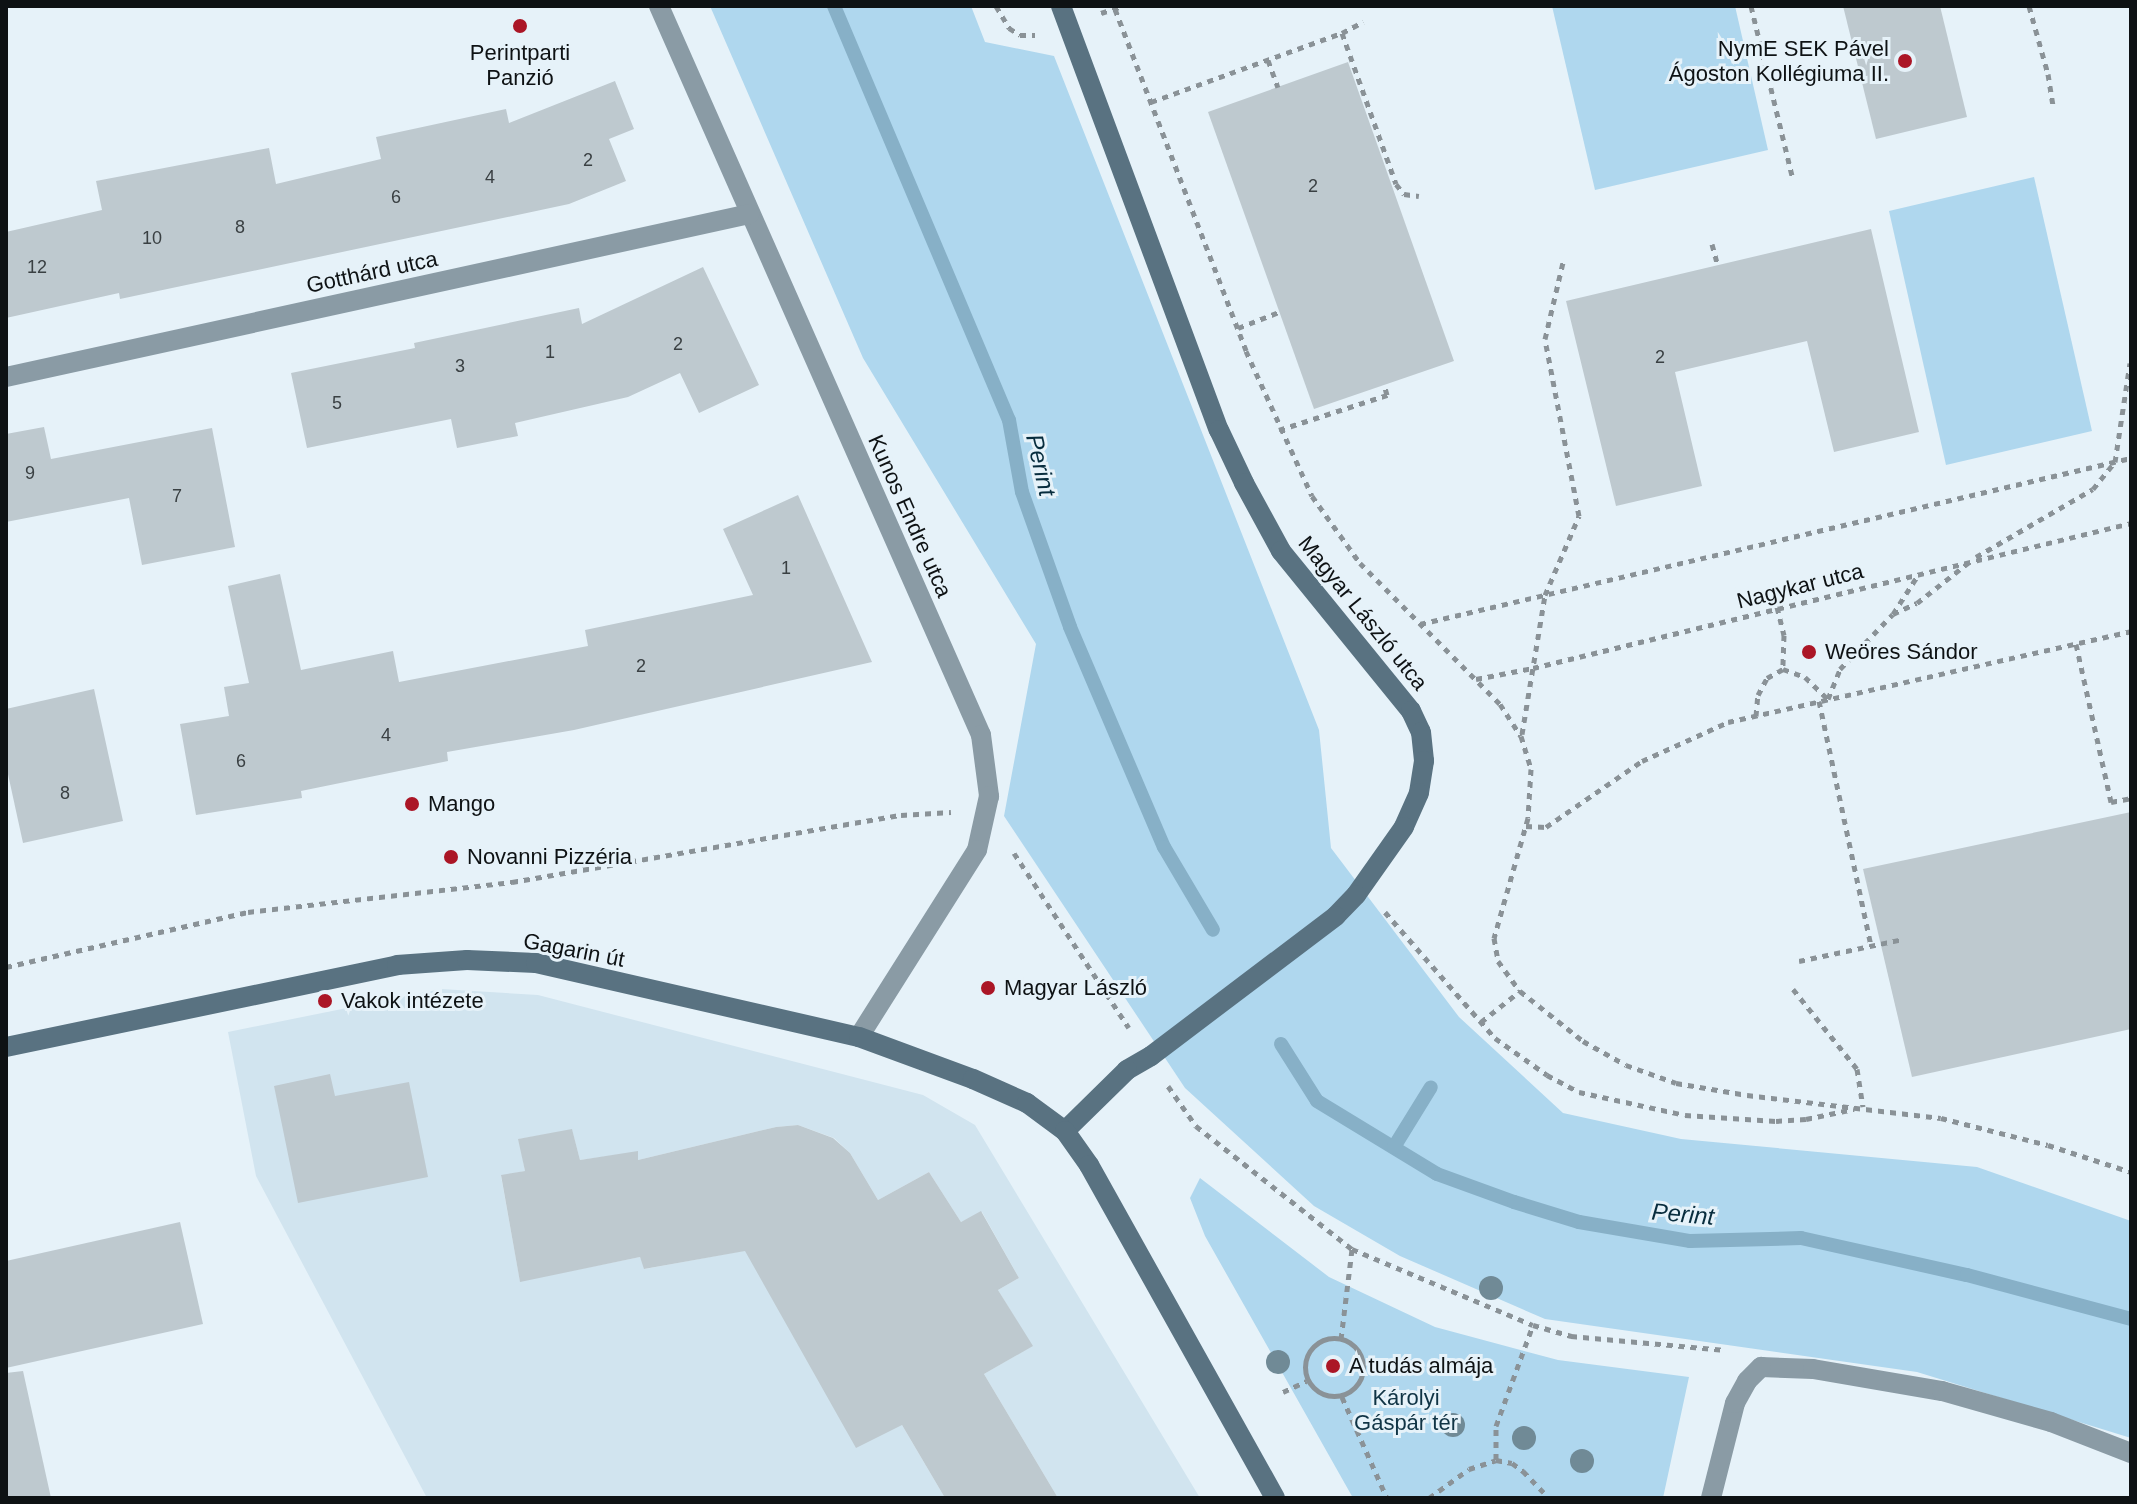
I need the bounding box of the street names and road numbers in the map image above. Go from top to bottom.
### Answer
street label: Gotthárd utca [304,245,440,299]
street label: Kunos Endre utca [862,431,958,601]
street label: Magyar László utca [1293,531,1433,695]
street label: Nagykar utca [1734,558,1866,614]
street label: Gagarin út [521,927,627,973]

